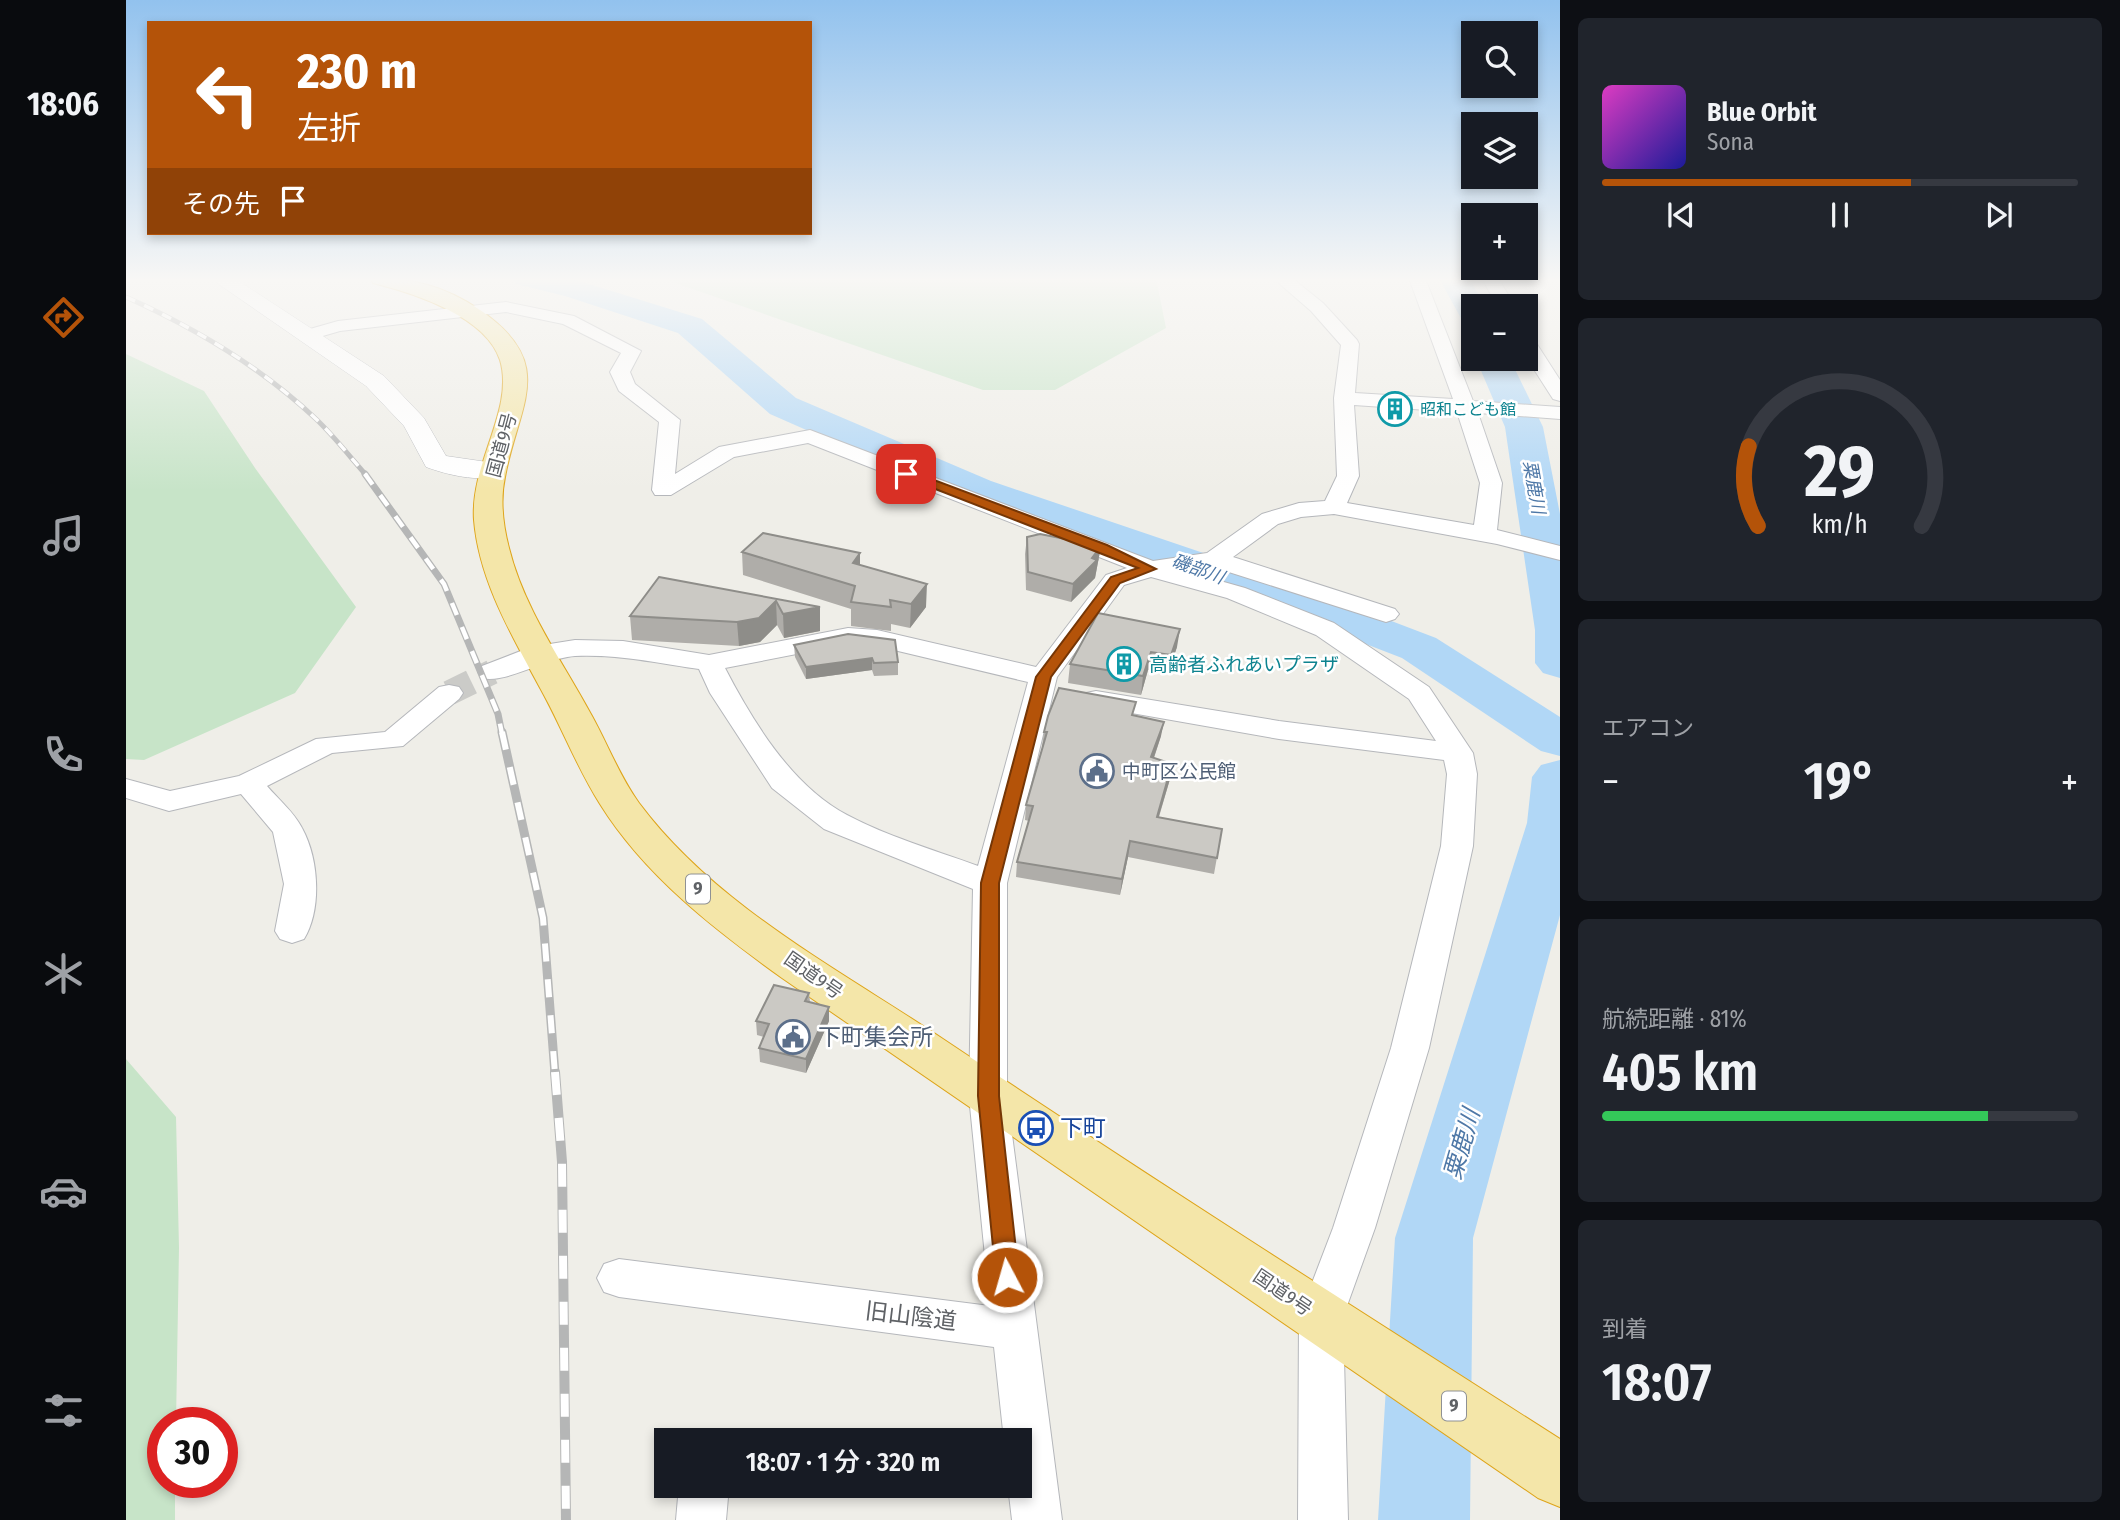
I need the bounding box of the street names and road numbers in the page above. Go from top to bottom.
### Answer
street label: 国道9号 [482,410,521,480]
road number: 9 [686,874,710,904]
street label: 国道9号 [780,947,847,1004]
street label: 国道9号 [1249,1264,1317,1320]
street label: 旧山陰道 [864,1296,958,1336]
road number: 9 [1442,1392,1466,1420]

